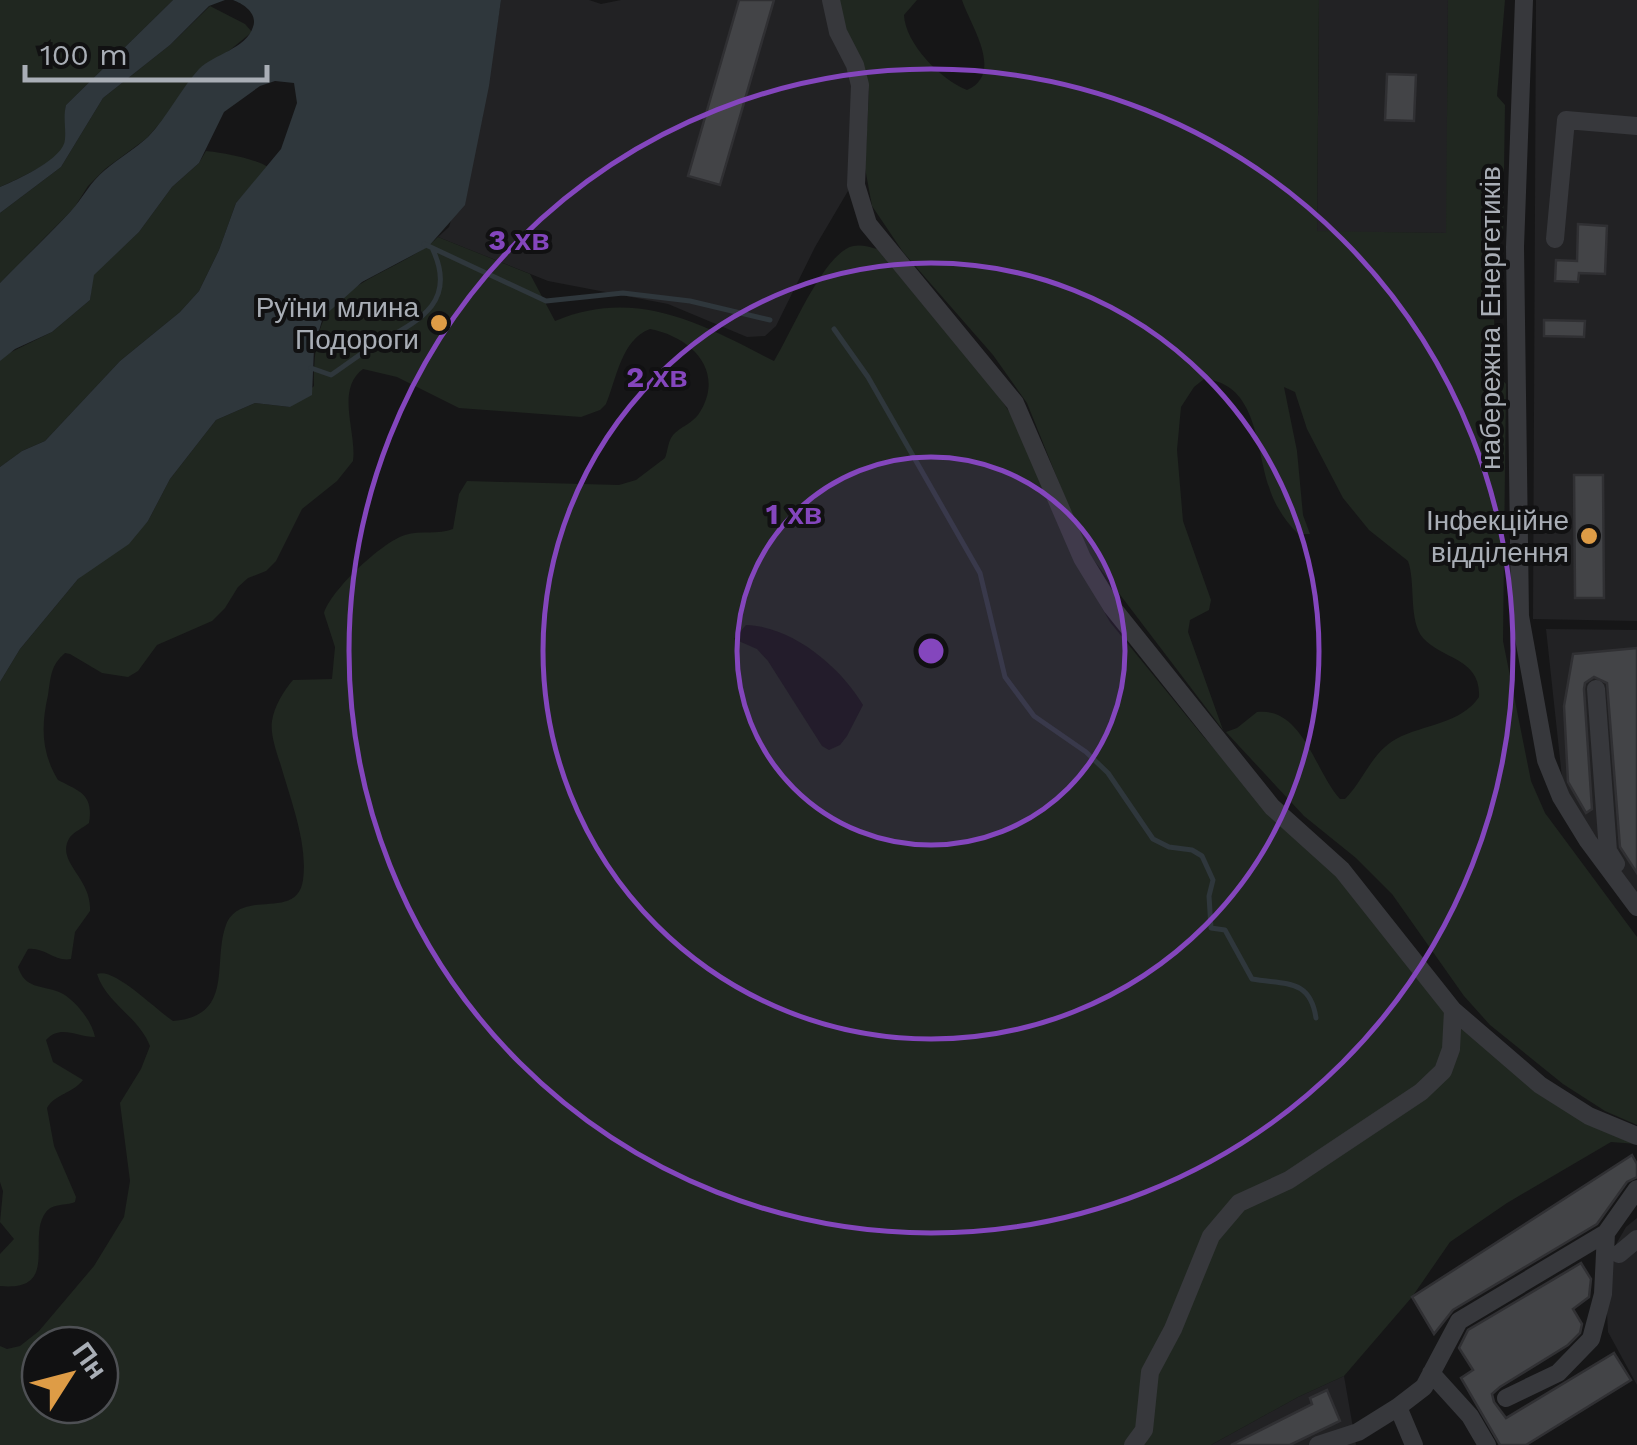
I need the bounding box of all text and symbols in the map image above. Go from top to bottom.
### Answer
scale bar [25,20,268,82]
text: 100 m [40,37,128,72]
street label: набережна Енергетиків [1474,166,1507,470]
text: 3 хв [488,222,550,257]
place label: Руїни млина Подороги [256,291,419,356]
marker: Руїни млина Подороги [428,312,450,334]
text: 2 хв [626,359,688,394]
text: 1 хв [766,496,822,531]
place label: Інфекційне відділення [1426,504,1569,569]
marker: Інфекційне відділення [1578,525,1600,547]
centre of rings [913,633,949,669]
north arrow [20,1325,120,1425]
text: Пн [66,1336,114,1385]

